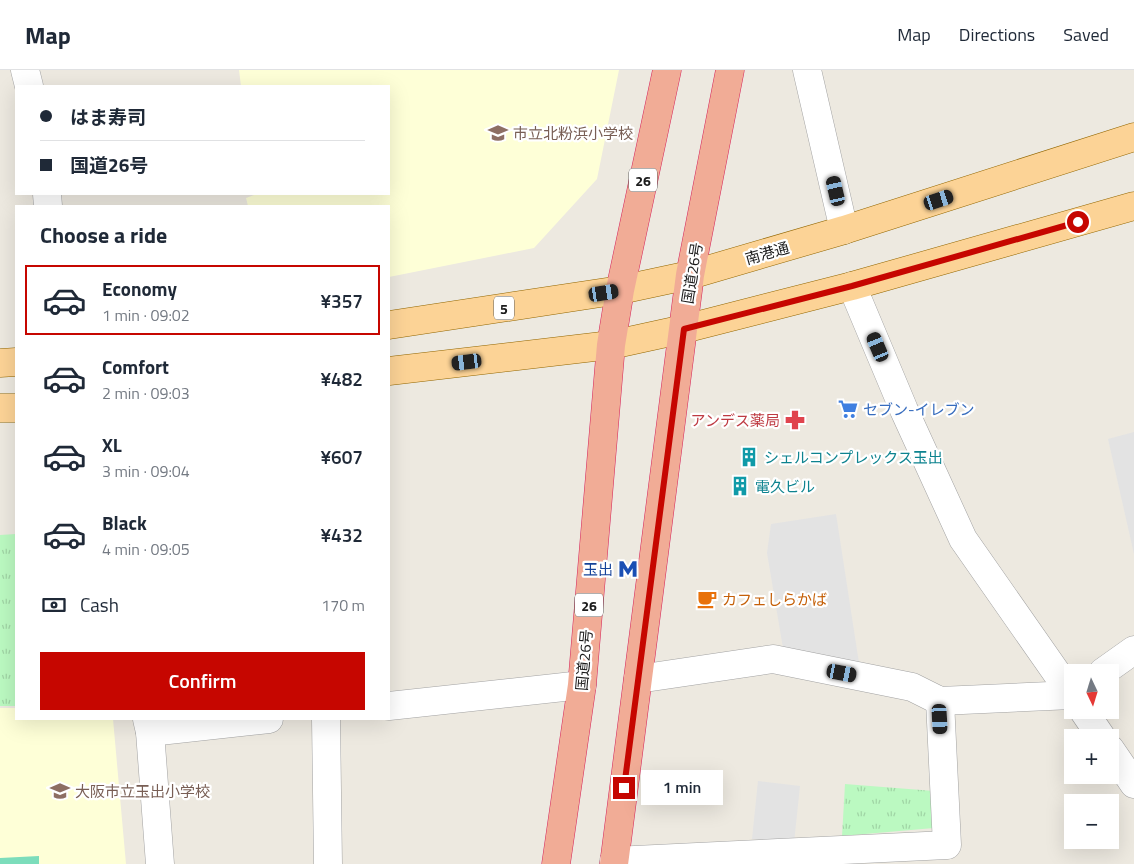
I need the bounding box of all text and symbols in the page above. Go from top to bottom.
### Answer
text: Map [25,17,71,53]
text: Map [897,21,931,48]
text: Directions [959,21,1035,48]
text: Saved [1063,21,1109,48]
text: はま寿司 [70,102,146,131]
school or university icon: 市立北粉浜小学校 [487,122,509,144]
place label: 市立北粉浜小学校 [513,122,633,145]
text: 国道26号 [70,150,148,179]
road number: 26 [629,168,657,192]
car [825,175,846,207]
car [922,188,955,212]
route start [1067,211,1089,233]
text: Choose a ride [40,218,167,252]
street label: 南港通 [742,236,792,270]
street label: 国道26号 [676,241,708,305]
text: Economy [102,274,177,303]
icon: car [42,278,87,323]
car [588,283,619,303]
text: ¥357 [320,286,363,315]
road number: 5 [494,297,514,320]
text: 1 min · 09:02 [102,303,190,327]
car [865,330,890,364]
text: Comfort [102,352,169,381]
car [451,353,482,371]
icon: car [42,356,87,401]
text: ¥482 [320,364,363,393]
text: 2 min · 09:03 [102,381,190,405]
supermarket icon: セブン-イレブン [837,398,859,420]
place label: セブン-イレブン [863,398,975,421]
place label: アンデス薬局 [691,409,780,432]
pharmacy icon: アンデス薬局 [784,409,806,431]
text: XL [102,430,122,459]
icon: car [42,434,87,479]
text: ¥607 [320,442,363,471]
building icon: シェルコンプレックス玉出 [738,446,760,468]
place label: シェルコンプレックス玉出 [764,446,943,469]
text: 3 min · 09:04 [102,459,190,483]
building icon: 電久ビル [729,475,751,497]
place label: 電久ビル [755,475,815,498]
text: Black [102,508,147,537]
icon: car [42,512,87,557]
text: ¥432 [320,520,363,549]
text: 4 min · 09:05 [102,537,190,561]
place label: 玉出 [583,558,613,581]
metro station icon: 玉出 [617,558,639,580]
cafe icon: カフェしらかば [696,588,718,610]
place label: カフェしらかば [722,588,827,611]
text: Cash [80,590,119,619]
icon: cash [40,591,68,619]
text: 170 m [321,593,365,617]
road number: 26 [575,594,603,616]
street label: 国道26号 [570,628,598,692]
button: Confirm [40,652,365,710]
car [825,663,858,683]
north arrow [1064,664,1119,719]
map controls [1064,664,1119,849]
car [931,704,948,734]
button: + [1064,729,1119,784]
callout: 1 min [642,770,724,806]
text: 1 min [663,775,701,799]
route end [613,777,635,799]
school or university icon: 大阪市立玉出小学校 [49,780,71,802]
place label: 大阪市立玉出小学校 [75,780,210,803]
button: − [1064,794,1119,849]

